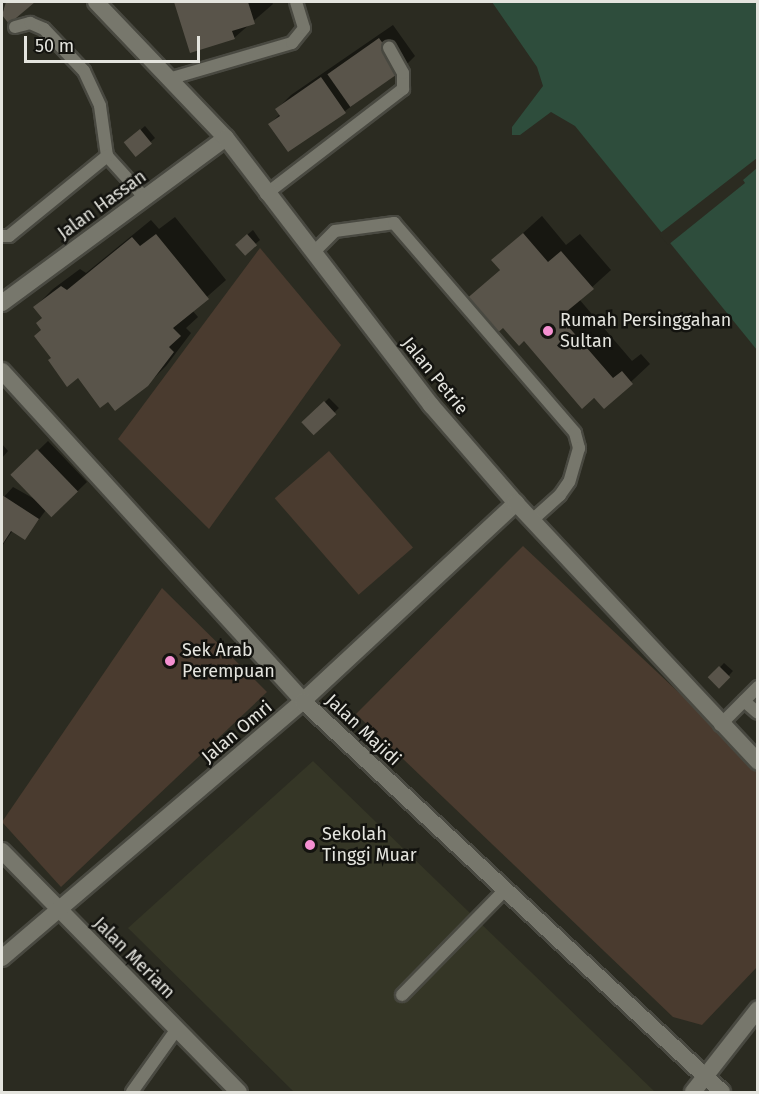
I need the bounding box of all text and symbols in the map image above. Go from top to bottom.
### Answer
scale bar [27,24,202,62]
text: 50 m [35,35,74,57]
street label: Jalan Hassan [54,166,150,244]
place label: Rumah Persinggahan Sultan [560,310,731,352]
marker: Rumah Persinggahan Sultan [541,324,555,338]
street label: Jalan Petrie [397,333,473,419]
place label: Sek Arab Perempuan [182,640,275,682]
marker: Sek Arab Perempuan [163,654,177,668]
street label: Jalan Majidi [321,690,405,770]
street label: Jalan Omri [197,696,277,768]
place label: Sekolah Tinggi Muar [322,824,417,866]
marker: Sekolah Tinggi Muar [303,838,317,852]
street label: Jalan Meriam [89,913,179,1003]

